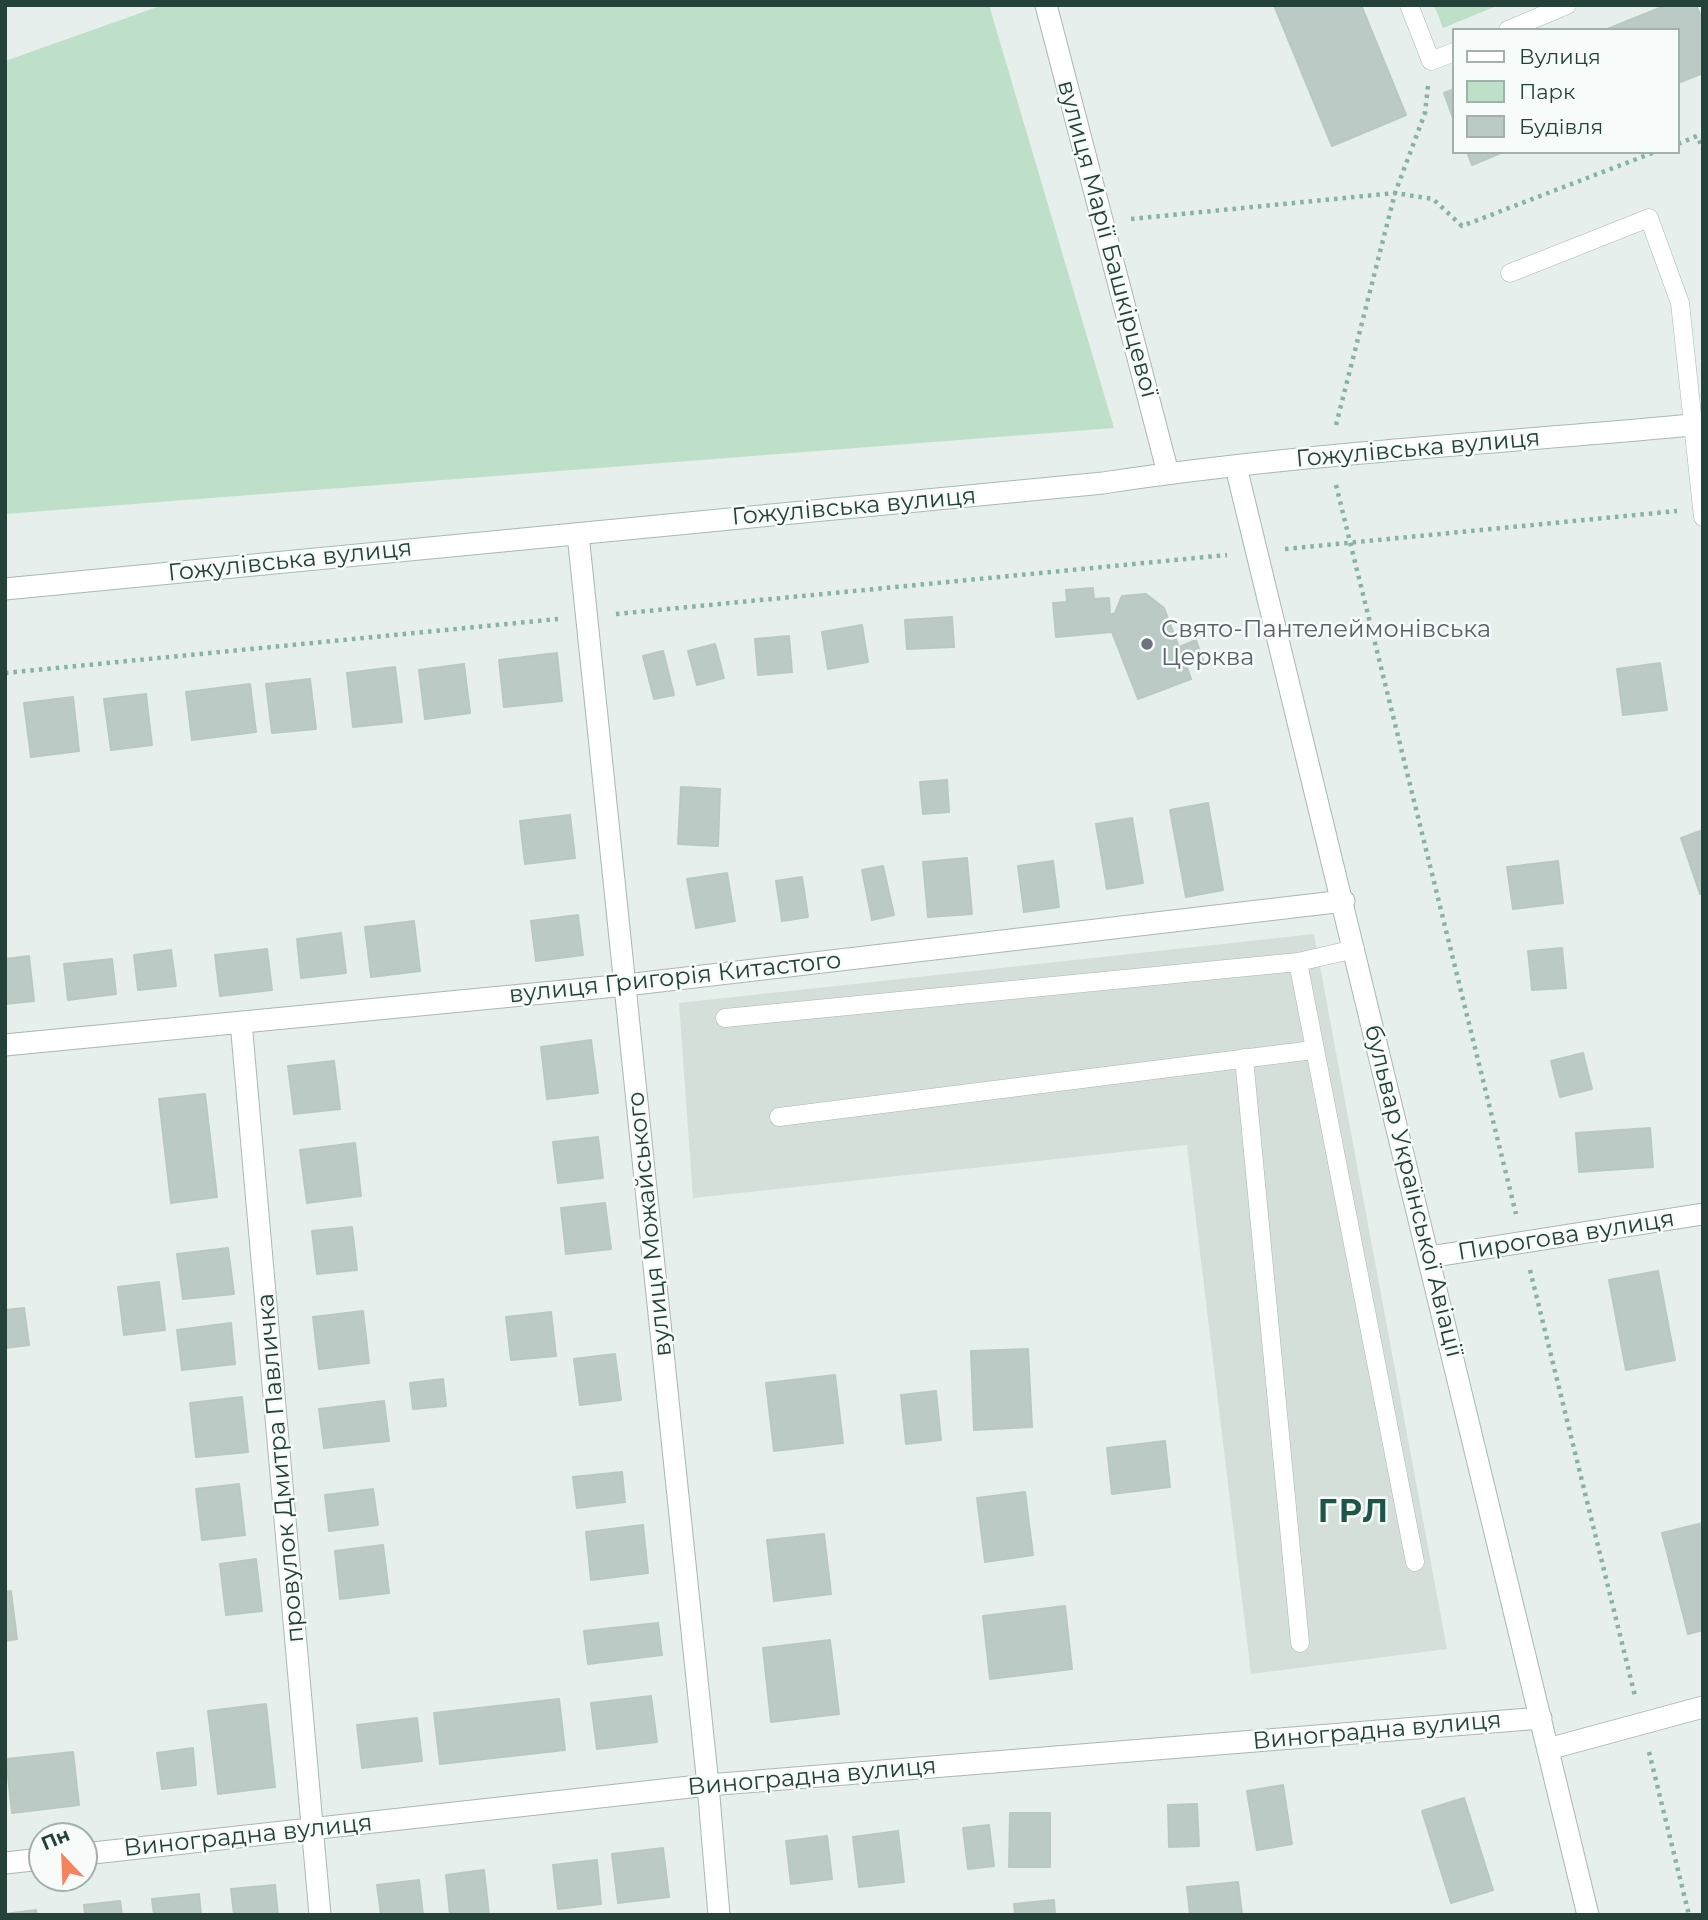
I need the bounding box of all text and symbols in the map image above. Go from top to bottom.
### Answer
legend [1452,28,1680,154]
text: Вулиця [1519,44,1601,69]
street label: вулиця Марії Башкірцевої [1051,77,1163,401]
text: Парк [1519,79,1575,104]
text: Будівля [1519,114,1603,139]
street label: Гожулівська вулиця [1295,424,1541,474]
street label: Гожулівська вулиця [731,482,977,532]
street label: Гожулівська вулиця [167,534,413,588]
place label: Свято-Пантелеймонівська Церква [1161,616,1491,672]
marker: Свято-Пантелеймонівська Церква [1139,636,1155,652]
street label: вулиця Григорія Китастого [507,946,843,1010]
street label: бульвар Української Авіації [1358,1022,1468,1360]
street label: вулиця Можайського [622,1090,678,1358]
street label: Пирогова вулиця [1456,1205,1676,1267]
street label: провулок Дмитра Павличка [251,1292,311,1644]
district label: ГРЛ [1318,1494,1390,1532]
street label: Виноградна вулиця [1251,1706,1503,1756]
street label: Виноградна вулиця [686,1752,938,1802]
street label: Виноградна вулиця [122,1809,374,1863]
north arrow [28,1822,98,1892]
text: Пн [38,1823,73,1855]

